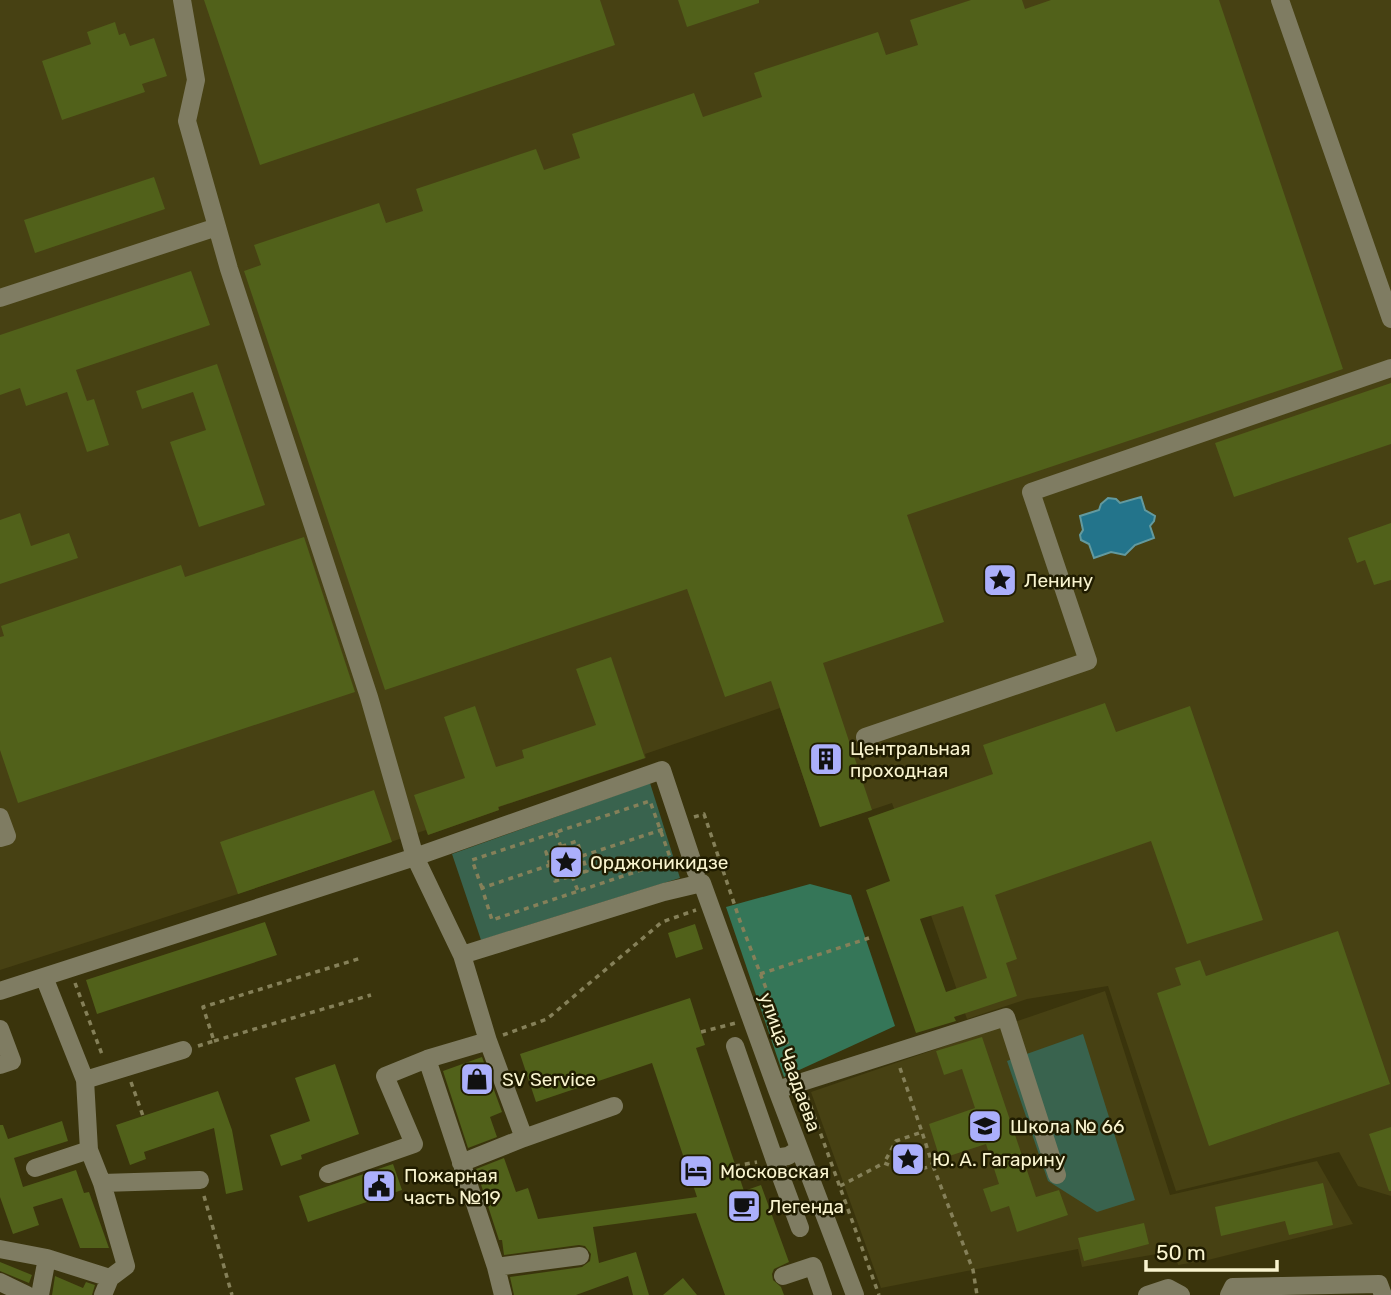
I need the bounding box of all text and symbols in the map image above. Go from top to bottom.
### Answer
place icon: Ленину [981,561,1019,599]
place label: Ленину [1024,569,1093,592]
place label: Центральная проходная [850,737,971,782]
building icon: Центральная проходная [807,740,845,778]
place icon: Орджоникидзе [547,843,585,881]
place label: Орджоникидзе [590,851,728,874]
street label: улица Чаадаева [754,989,826,1135]
shop icon: SV Service [458,1060,496,1098]
place label: SV Service [502,1068,596,1091]
school or university icon: Школа № 66 [966,1107,1004,1145]
place label: Школа № 66 [1010,1115,1124,1138]
place icon: Ю. А. Гагарину [889,1140,927,1178]
place label: Ю. А. Гагарину [932,1148,1065,1171]
hotel icon: Московская [677,1152,715,1190]
place label: Московская [720,1160,829,1183]
place label: Пожарная часть №19 [404,1164,501,1209]
public building icon: Пожарная часть №19 [360,1167,398,1205]
cafe icon: Легенда [725,1187,763,1225]
place label: Легенда [768,1195,844,1218]
scale bar [1146,1228,1277,1272]
text: 50 m [1156,1240,1206,1265]

